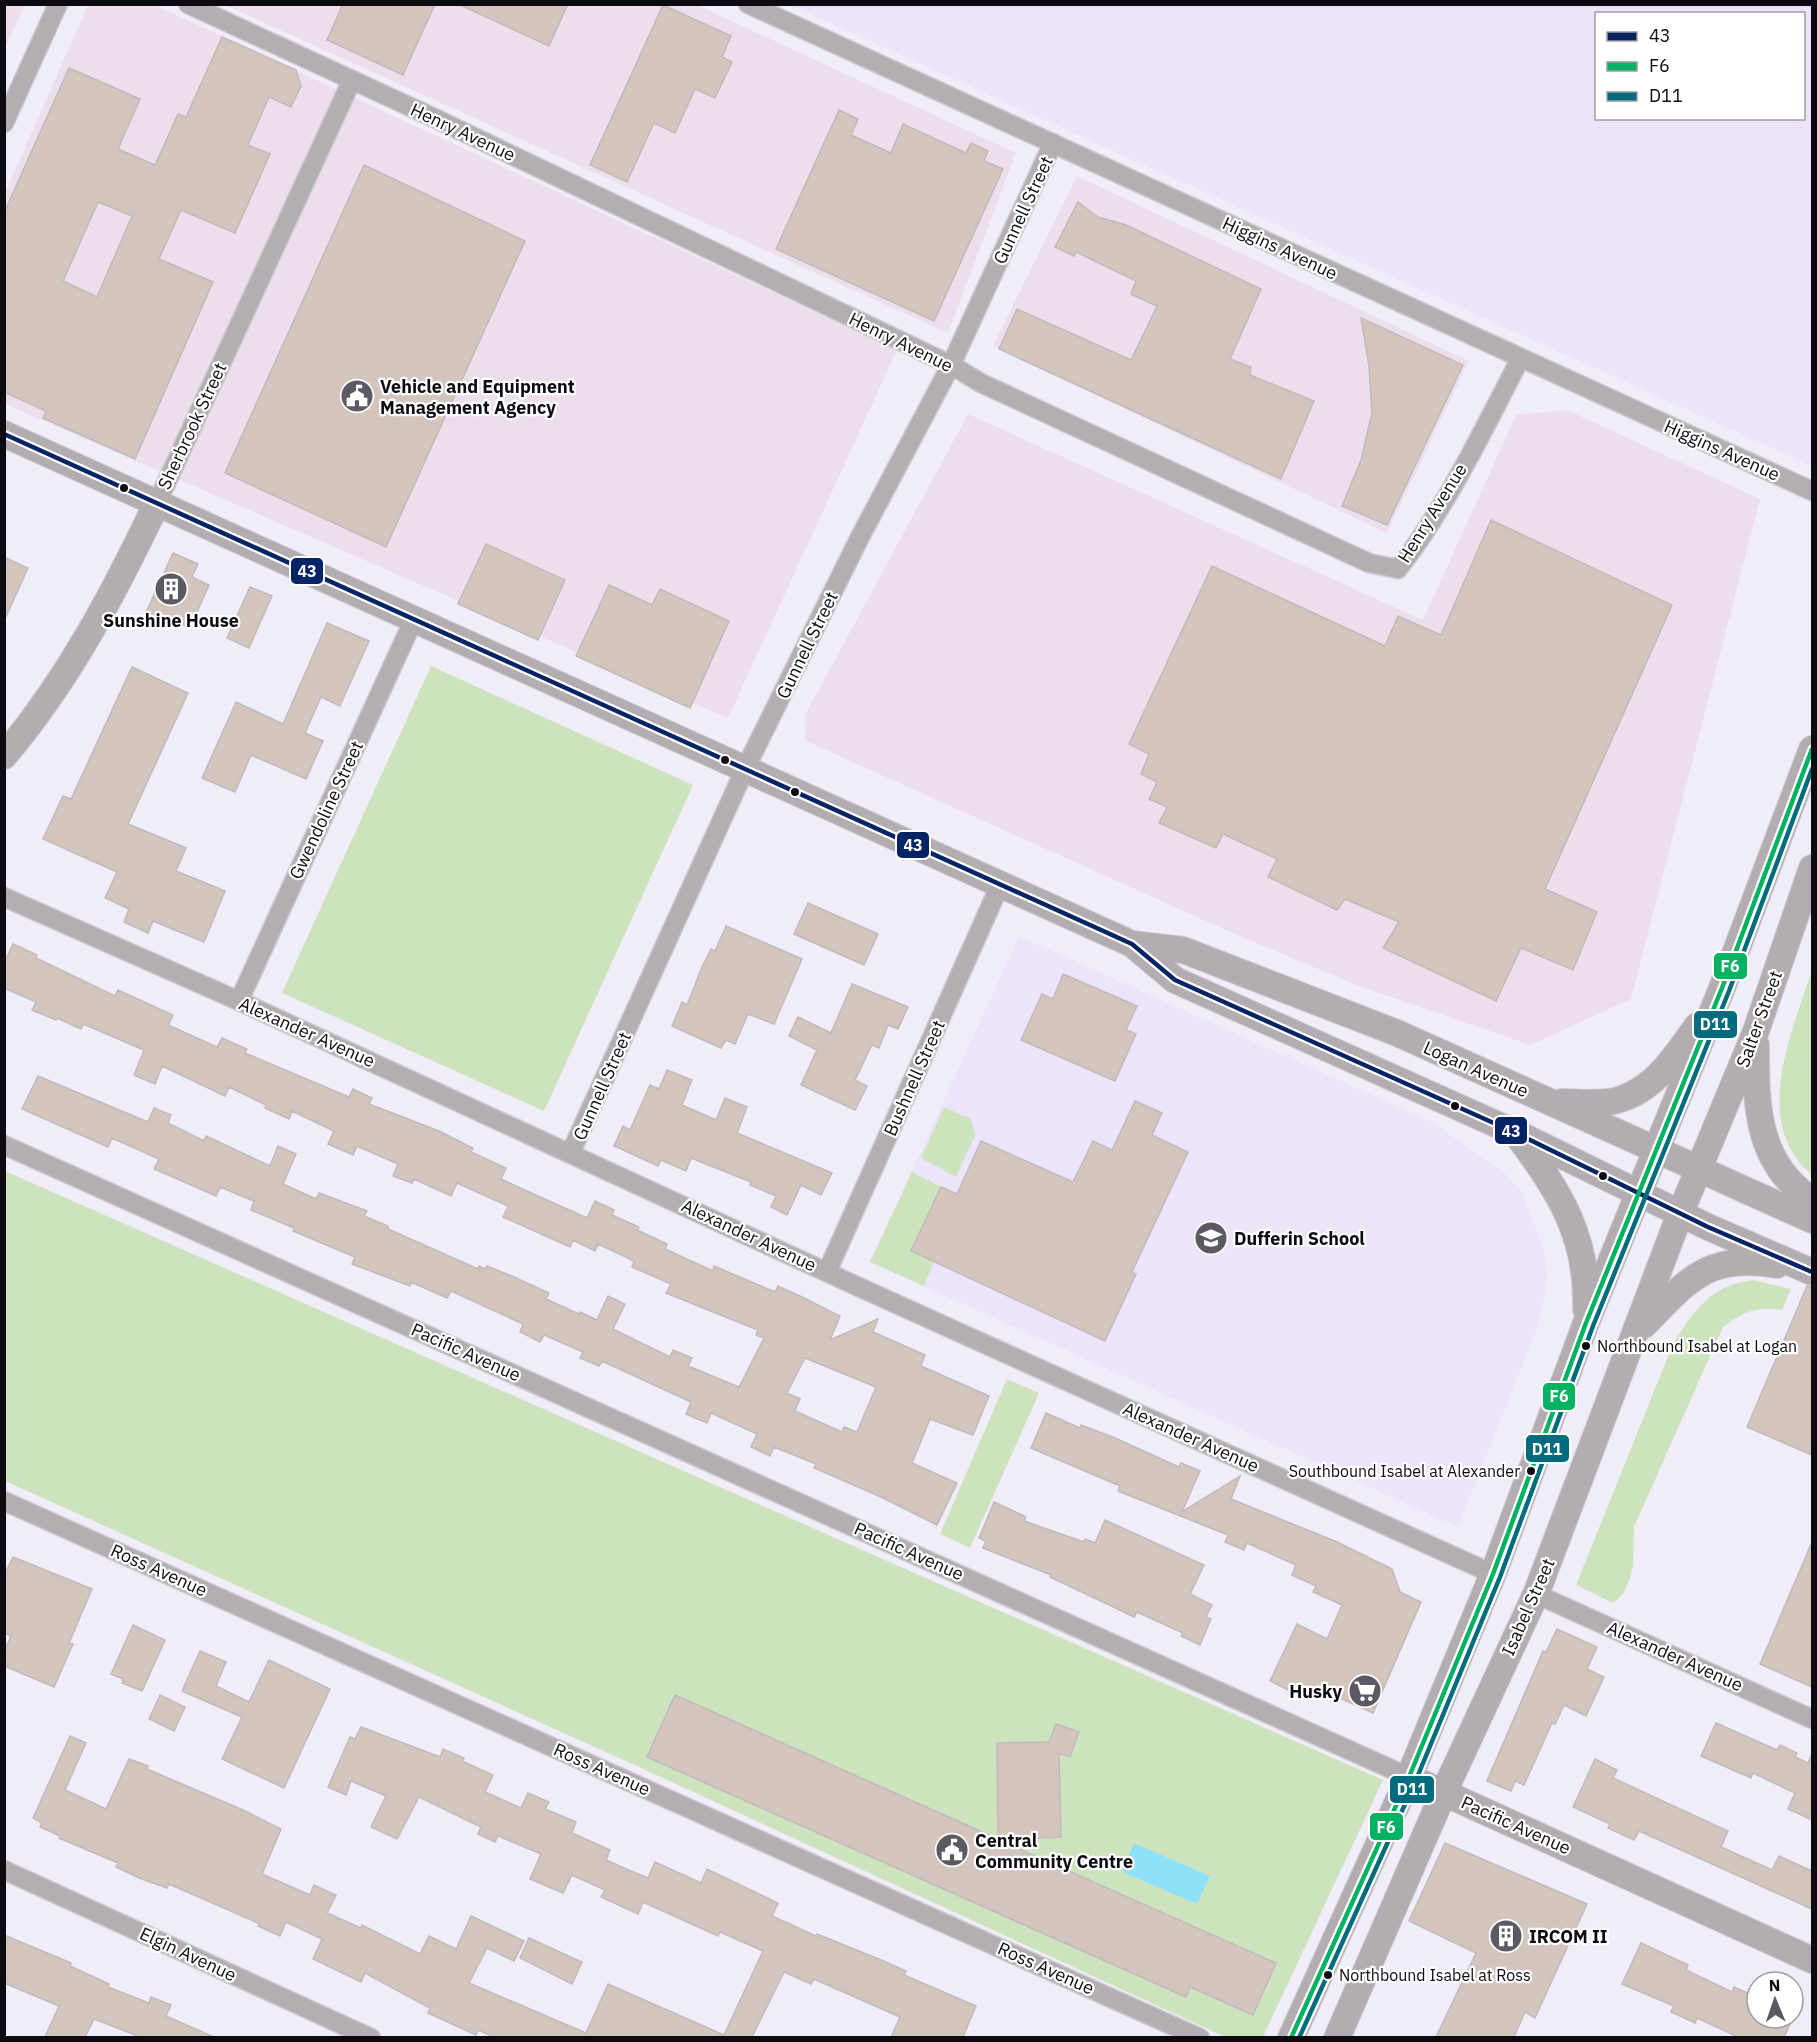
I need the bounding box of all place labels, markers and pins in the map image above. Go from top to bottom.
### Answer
place label: Vehicle and Equipment Management Agency [380,375,575,419]
public building icon: Vehicle and Equipment Management Agency [339,378,375,414]
unlabelled marker [118,482,130,494]
building icon: Sunshine House [153,571,189,607]
place label: Sunshine House [103,609,239,632]
unlabelled marker [719,754,731,766]
unlabelled marker [789,786,801,798]
unlabelled marker [1449,1100,1461,1112]
unlabelled marker [1597,1170,1609,1182]
school or university icon: Dufferin School [1193,1220,1229,1256]
place label: Dufferin School [1234,1227,1365,1250]
place label: Northbound Isabel at Logan [1597,1336,1797,1356]
marker: Northbound Isabel at Logan [1580,1340,1592,1352]
place label: Southbound Isabel at Alexander [1289,1461,1520,1481]
marker: Southbound Isabel at Alexander [1525,1465,1537,1477]
supermarket icon: Husky [1347,1673,1383,1709]
place label: Husky [1289,1680,1342,1703]
place label: Central Community Centre [975,1829,1133,1873]
public building icon: Central Community Centre [934,1832,970,1868]
building icon: IRCOM II [1488,1918,1524,1954]
place label: IRCOM II [1529,1925,1608,1948]
place label: Northbound Isabel at Ross [1339,1965,1531,1985]
marker: Northbound Isabel at Ross [1322,1969,1334,1981]

